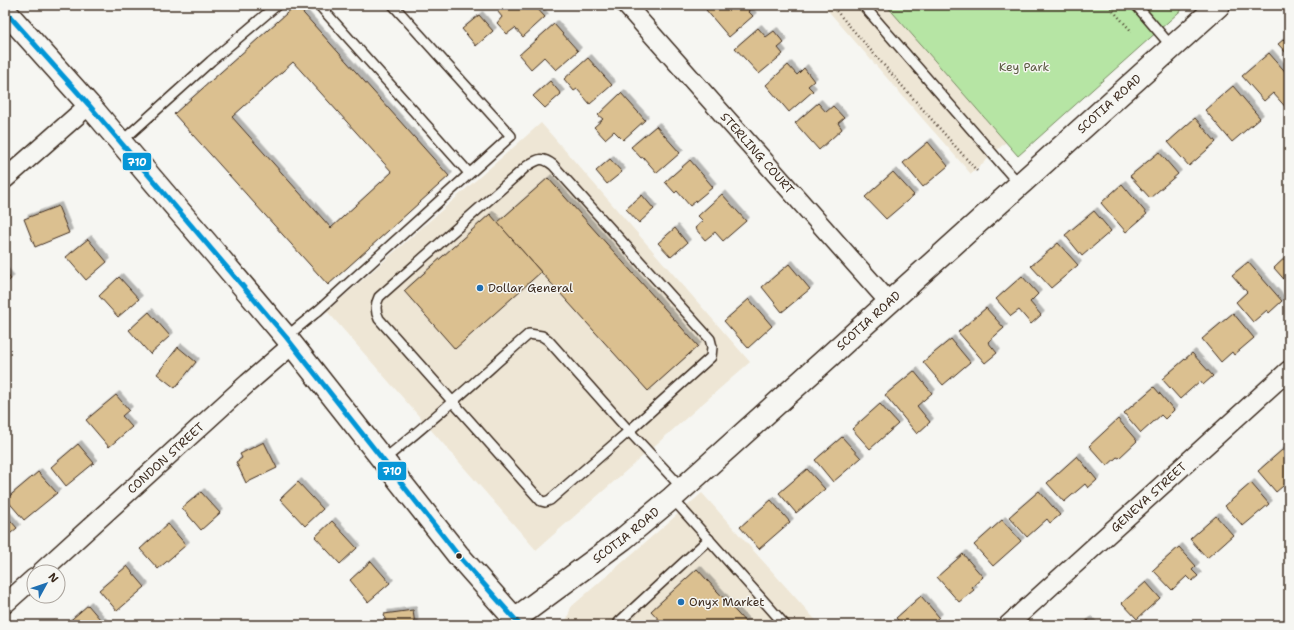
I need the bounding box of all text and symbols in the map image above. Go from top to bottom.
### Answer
park label: Key Park [999,59,1049,75]
street label: SCOTIA ROAD [1074,71,1145,137]
street label: STERLING COURT [717,109,798,198]
line badge: 710 [122,152,152,171]
text: 710 [127,155,147,170]
place label: Dollar General [488,280,573,296]
marker: Dollar General [475,283,485,293]
street label: SCOTIA ROAD [833,288,904,354]
street label: CONDON STREET [124,418,208,497]
street label: GENEVA STREET [1107,458,1190,536]
line badge: 710 [377,461,407,481]
text: 710 [382,464,402,479]
street label: SCOTIA ROAD [589,504,663,567]
unlabelled marker [454,551,464,561]
north arrow [26,564,66,604]
text: N [45,570,62,586]
place label: Onyx Market [689,594,765,610]
marker: Onyx Market [676,597,686,607]

